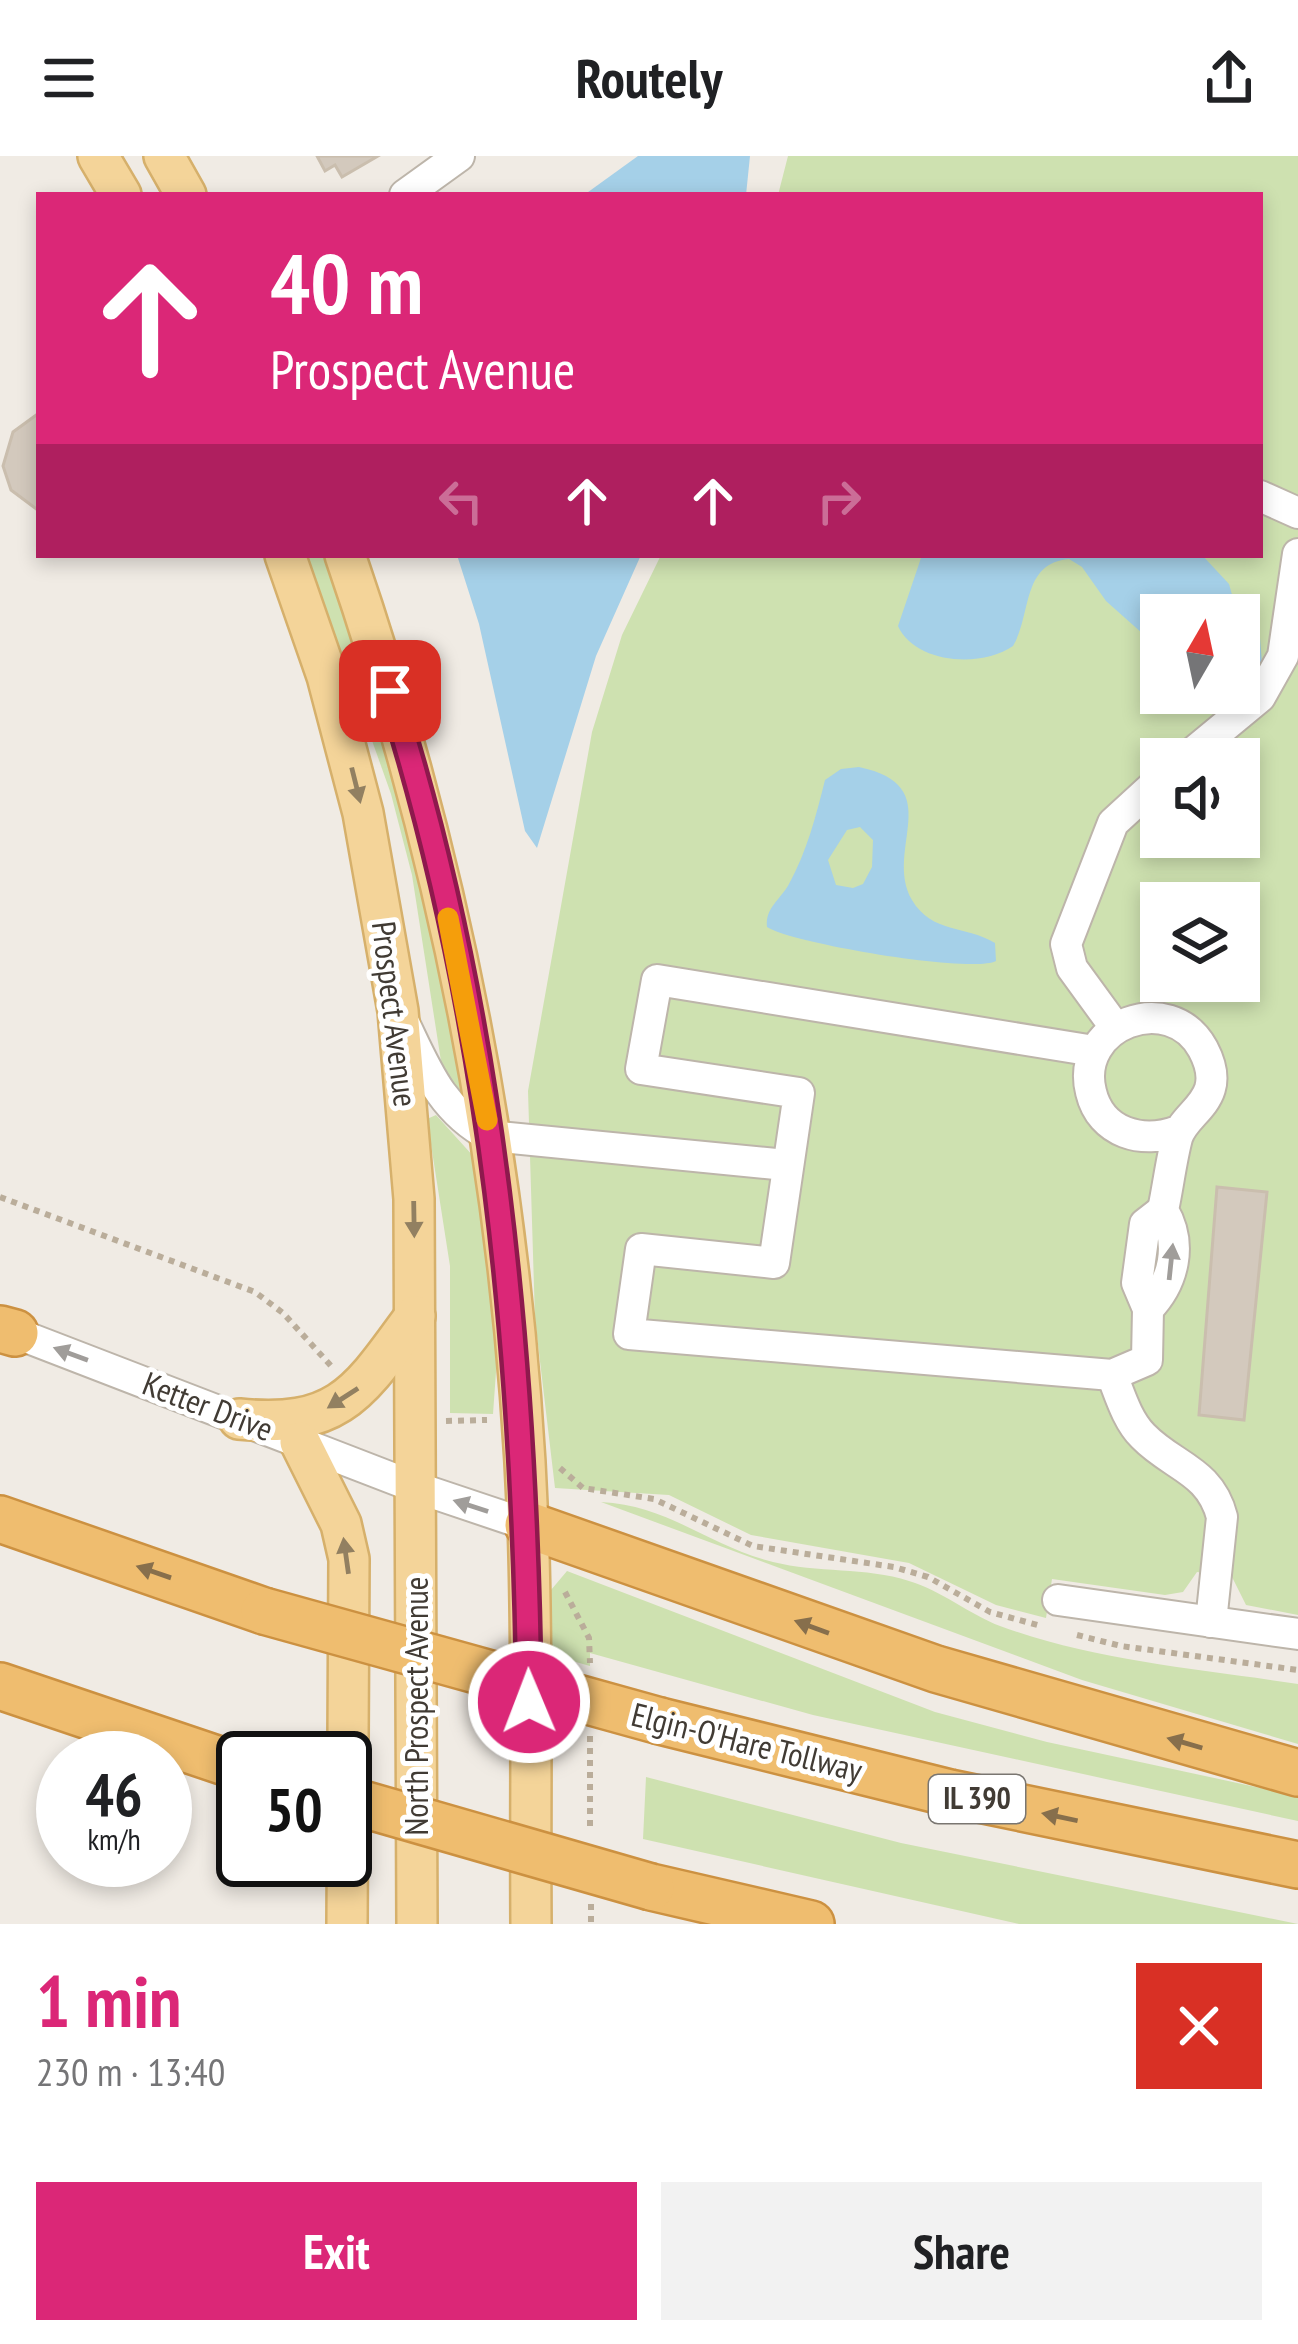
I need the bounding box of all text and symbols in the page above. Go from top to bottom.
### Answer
text: Routely [576,43,722,113]
icon: menu [36,45,102,111]
icon: share [1196,45,1262,111]
text: 40 m [270,228,423,337]
icon: ahead [72,240,228,396]
text: Prospect Avenue [270,334,575,404]
icon: left [428,468,494,534]
icon: ahead [554,468,620,534]
icon: ahead [680,468,746,534]
icon: right [806,468,872,534]
north arrow [1140,594,1260,714]
map controls [1140,594,1260,1002]
pin [339,640,441,742]
icon: arrive [357,658,423,724]
button: sound [1140,738,1260,858]
one-way arrow [347,767,366,804]
button: layers [1140,882,1260,1002]
street label: Prospect Avenue [363,919,428,1109]
one-way arrow [405,1201,424,1239]
one-way arrow [1162,1243,1181,1280]
one-way arrow [53,1344,89,1363]
street label: Ketter Drive [137,1361,279,1450]
one-way arrow [327,1387,360,1409]
one-way arrow [453,1496,489,1514]
one-way arrow [336,1536,355,1574]
one-way arrow [135,1562,171,1580]
street label: North Prospect Avenue [394,1577,437,1835]
one-way arrow [794,1617,830,1636]
position arrow [466,1639,592,1765]
street label: Elgin-O'Hare Tollway [627,1692,867,1791]
speed limit sign: 50 [216,1731,372,1887]
one-way arrow [1166,1733,1203,1751]
text: 46 [85,1755,143,1833]
road number: IL 390 [929,1775,1025,1823]
one-way arrow [1040,1807,1078,1826]
text: km/h [87,1819,141,1858]
text: 1 min [36,1954,181,2047]
button: close [1136,1963,1262,2089]
text: 230 m · 13:40 [36,2046,225,2097]
button: Exit [36,2182,637,2320]
button: Share [661,2182,1262,2320]

